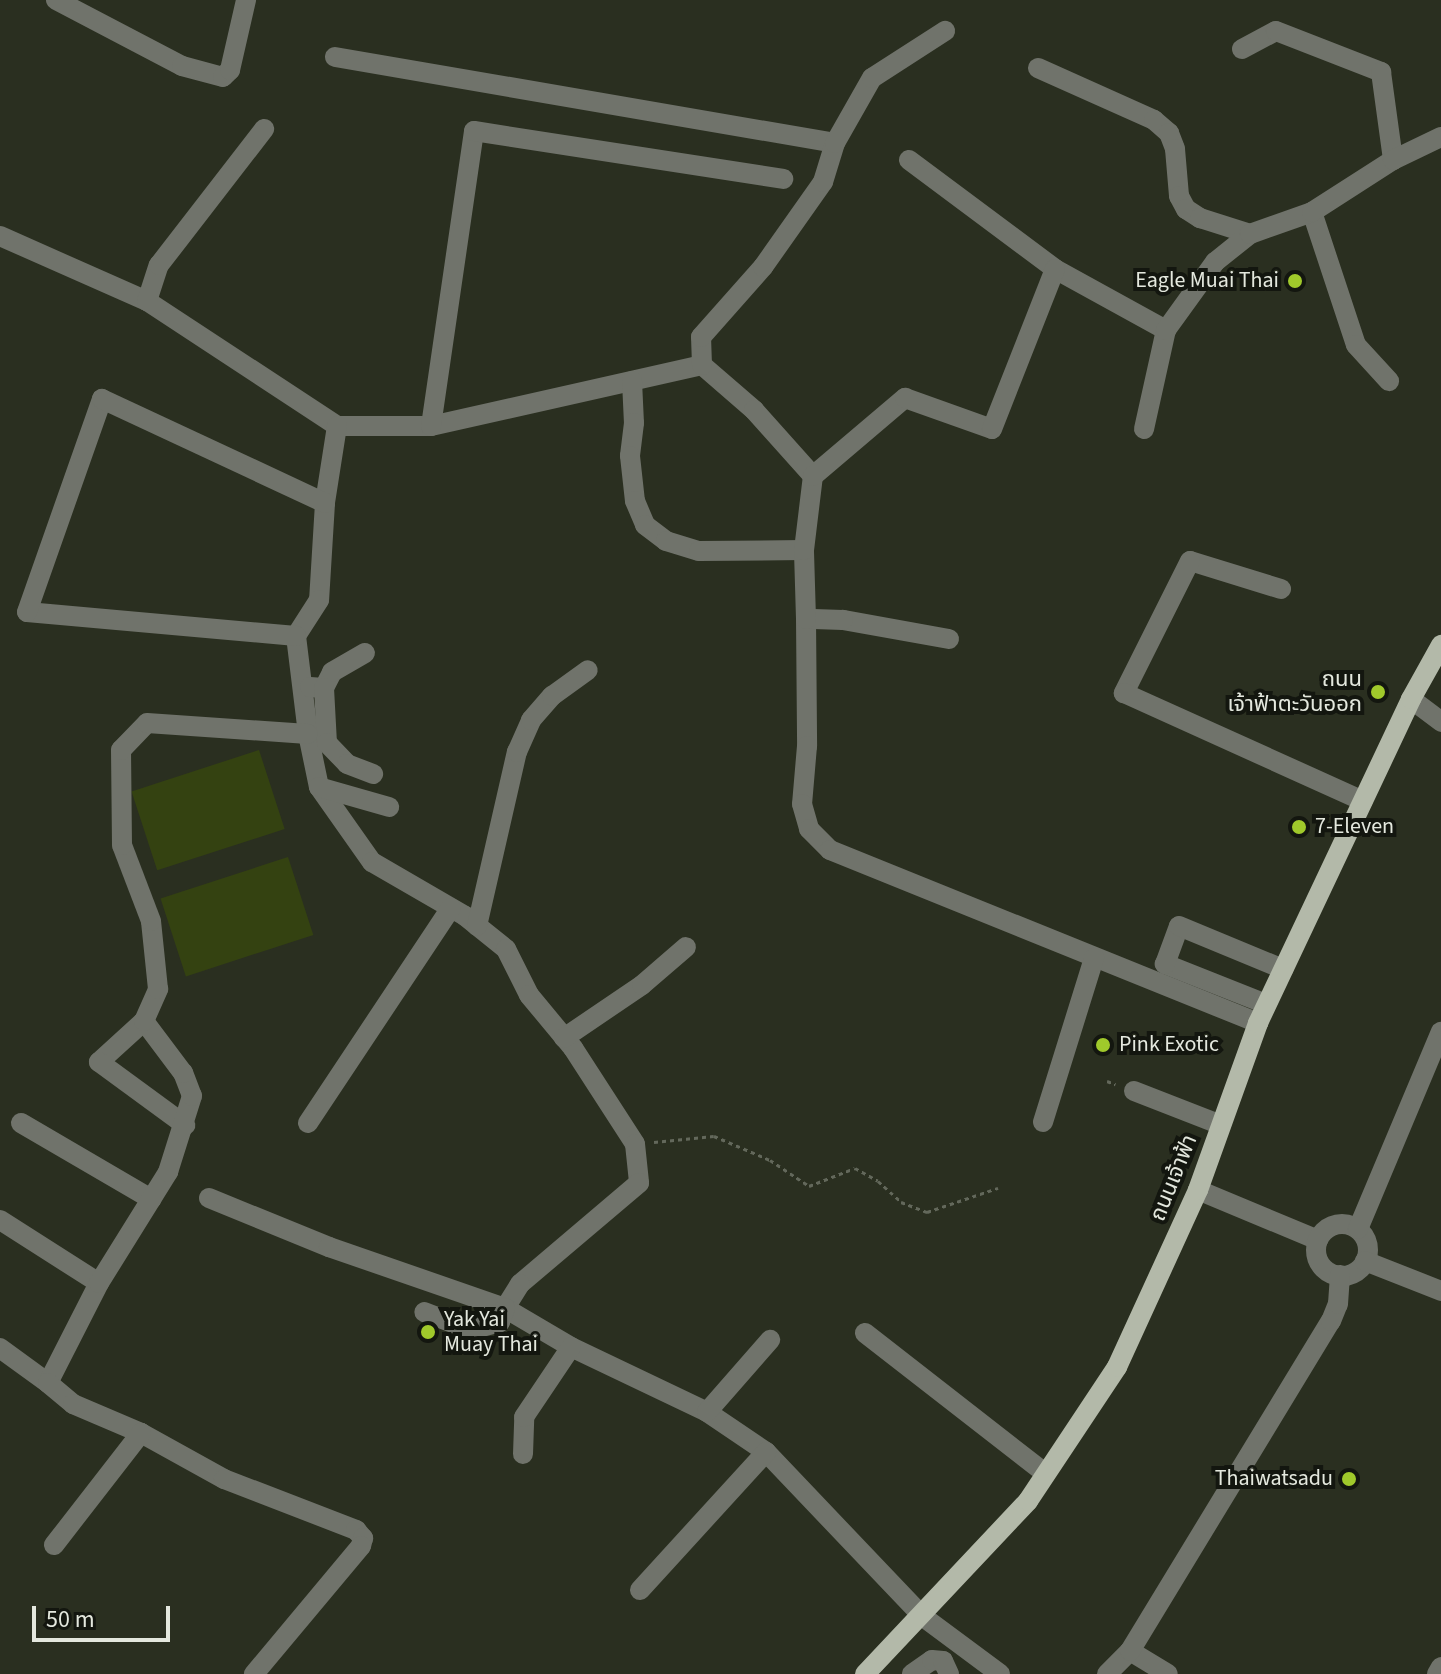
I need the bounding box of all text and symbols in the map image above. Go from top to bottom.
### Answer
place label: Eagle Muai Thai [1135,268,1279,294]
marker: Eagle Muai Thai [1286,272,1304,290]
place label: ถนน เจ้าฟ้าตะวันออก [1227,666,1362,718]
marker: ถนน เจ้าฟ้าตะวันออก [1369,683,1387,701]
place label: 7-Eleven [1315,814,1394,840]
marker: 7-Eleven [1290,818,1308,836]
place label: Pink Exotic [1119,1032,1219,1058]
marker: Pink Exotic [1094,1036,1112,1054]
street label: ถนนเจ้าฟ้า [1145,1131,1203,1225]
place label: Yak Yai Muay Thai [444,1306,538,1358]
marker: Yak Yai Muay Thai [419,1323,437,1341]
place label: Thaiwatsadu [1215,1466,1333,1492]
marker: Thaiwatsadu [1340,1470,1358,1488]
scale bar [36,1590,174,1640]
text: 50 m [46,1602,95,1637]

